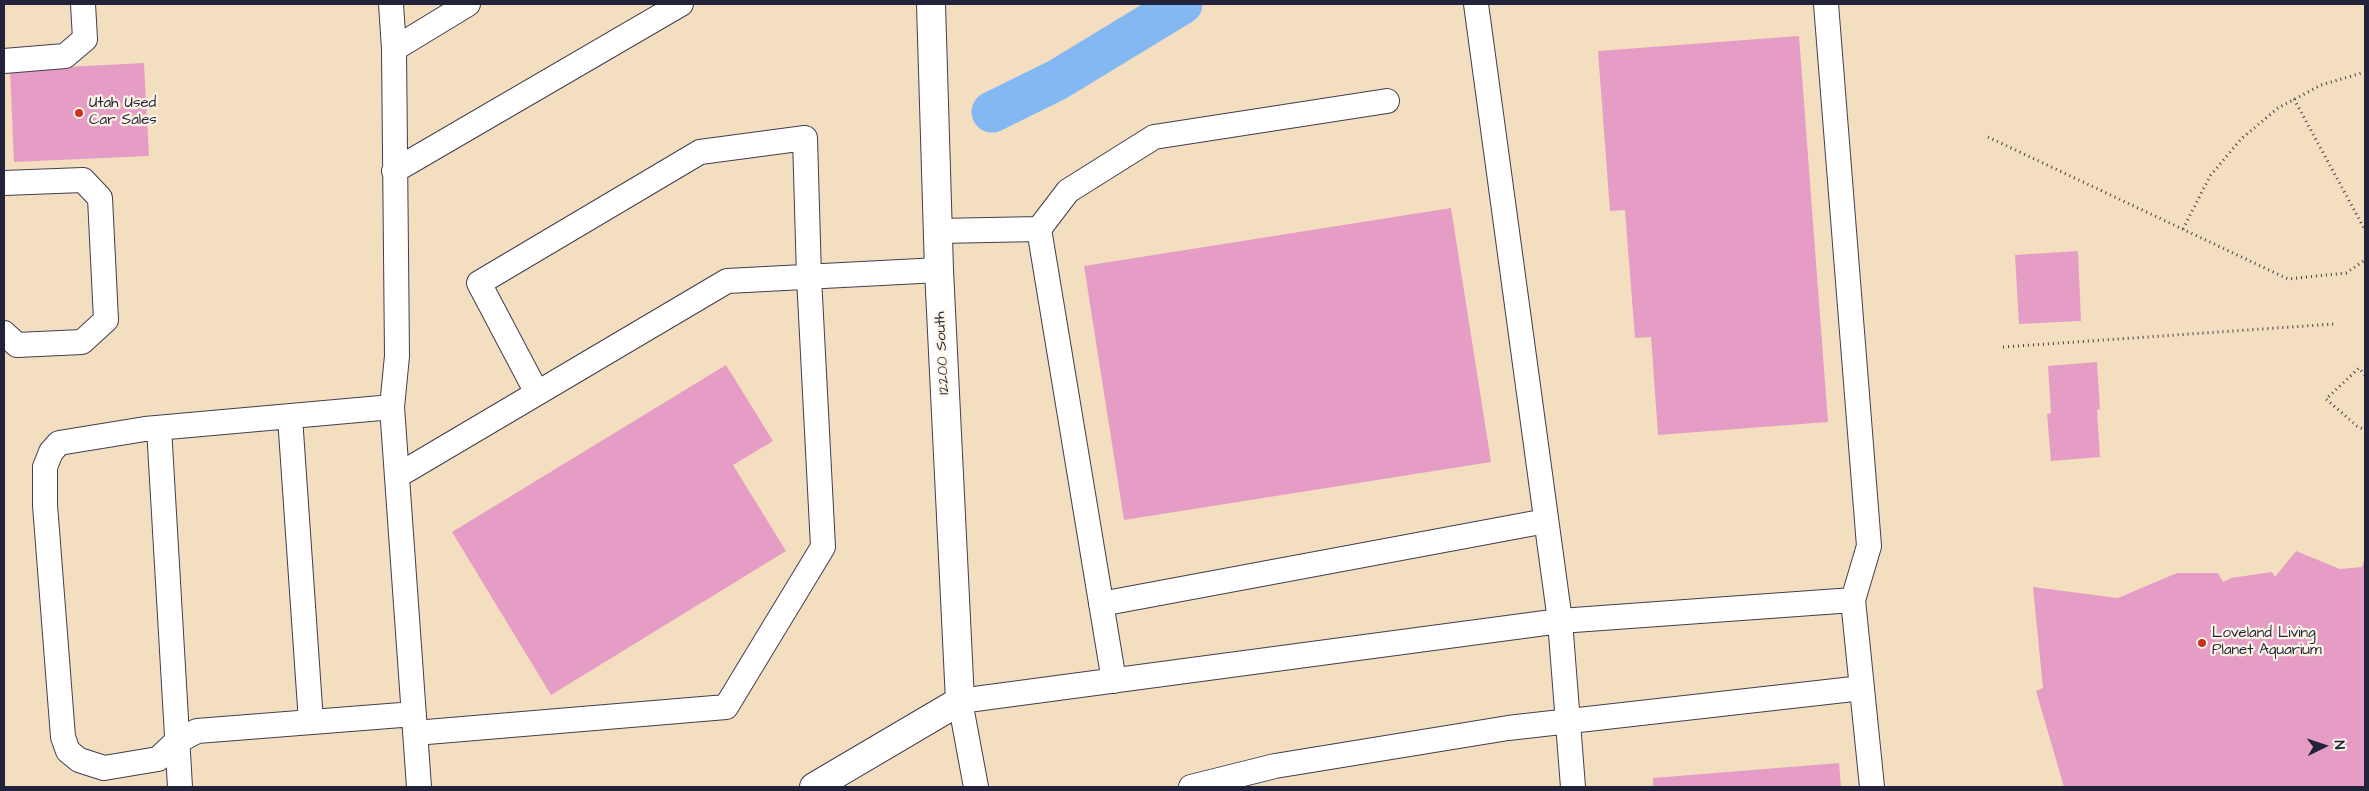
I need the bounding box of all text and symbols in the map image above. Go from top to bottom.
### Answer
place label: Utah Used Car Sales [89,95,157,130]
marker: Utah Used Car Sales [73,107,85,119]
street label: 12200 South [932,311,954,395]
place label: Loveland Living Planet Aquarium [2212,625,2322,660]
marker: Loveland Living Planet Aquarium [2196,637,2208,649]
north arrow [2299,721,2349,771]
text: N [2329,740,2349,750]

